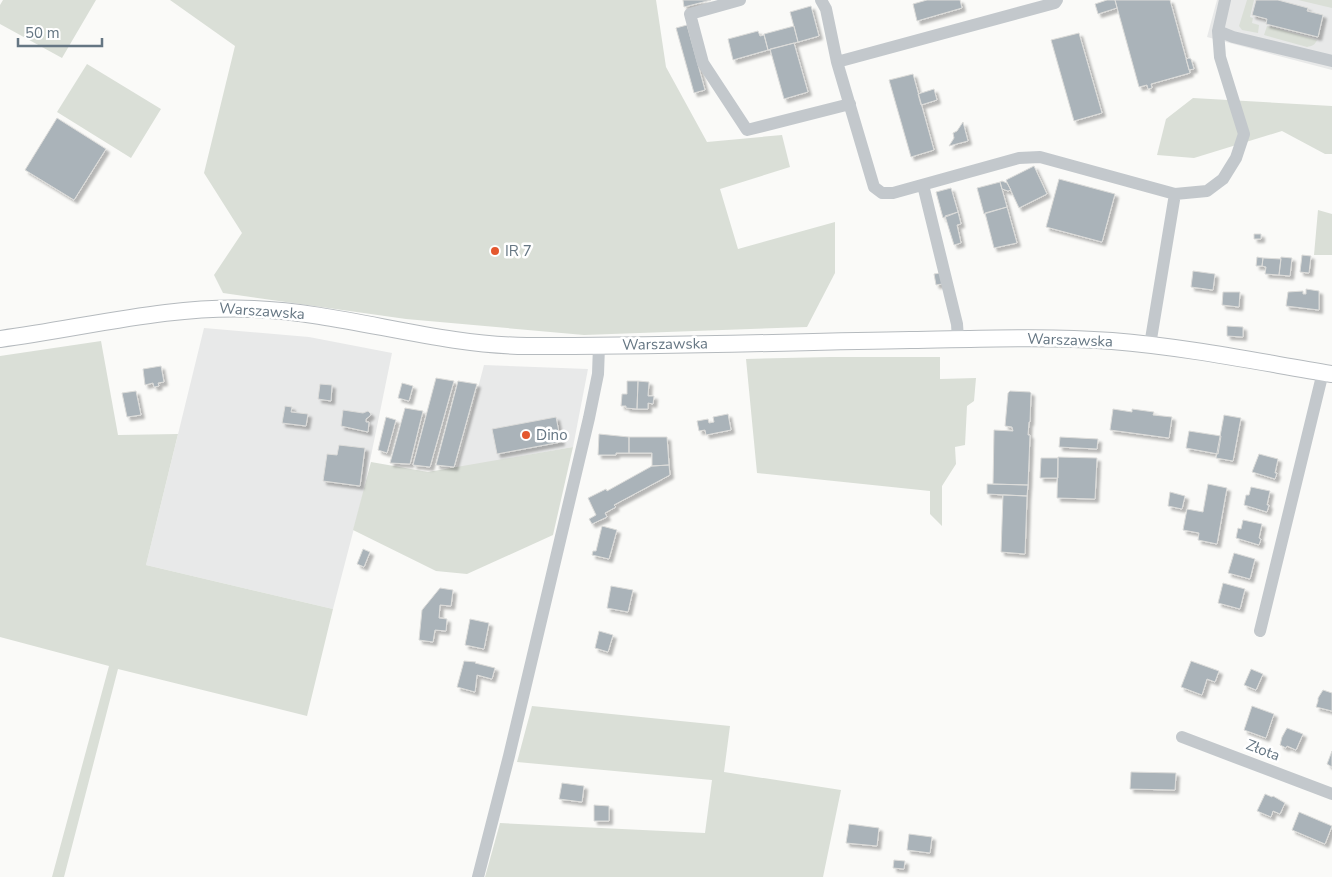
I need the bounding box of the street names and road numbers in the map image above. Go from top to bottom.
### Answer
street label: Warszawska [218,298,306,324]
street label: Warszawska [1027,329,1113,351]
street label: Warszawska [622,333,708,355]
street label: Złota [1243,734,1283,766]

